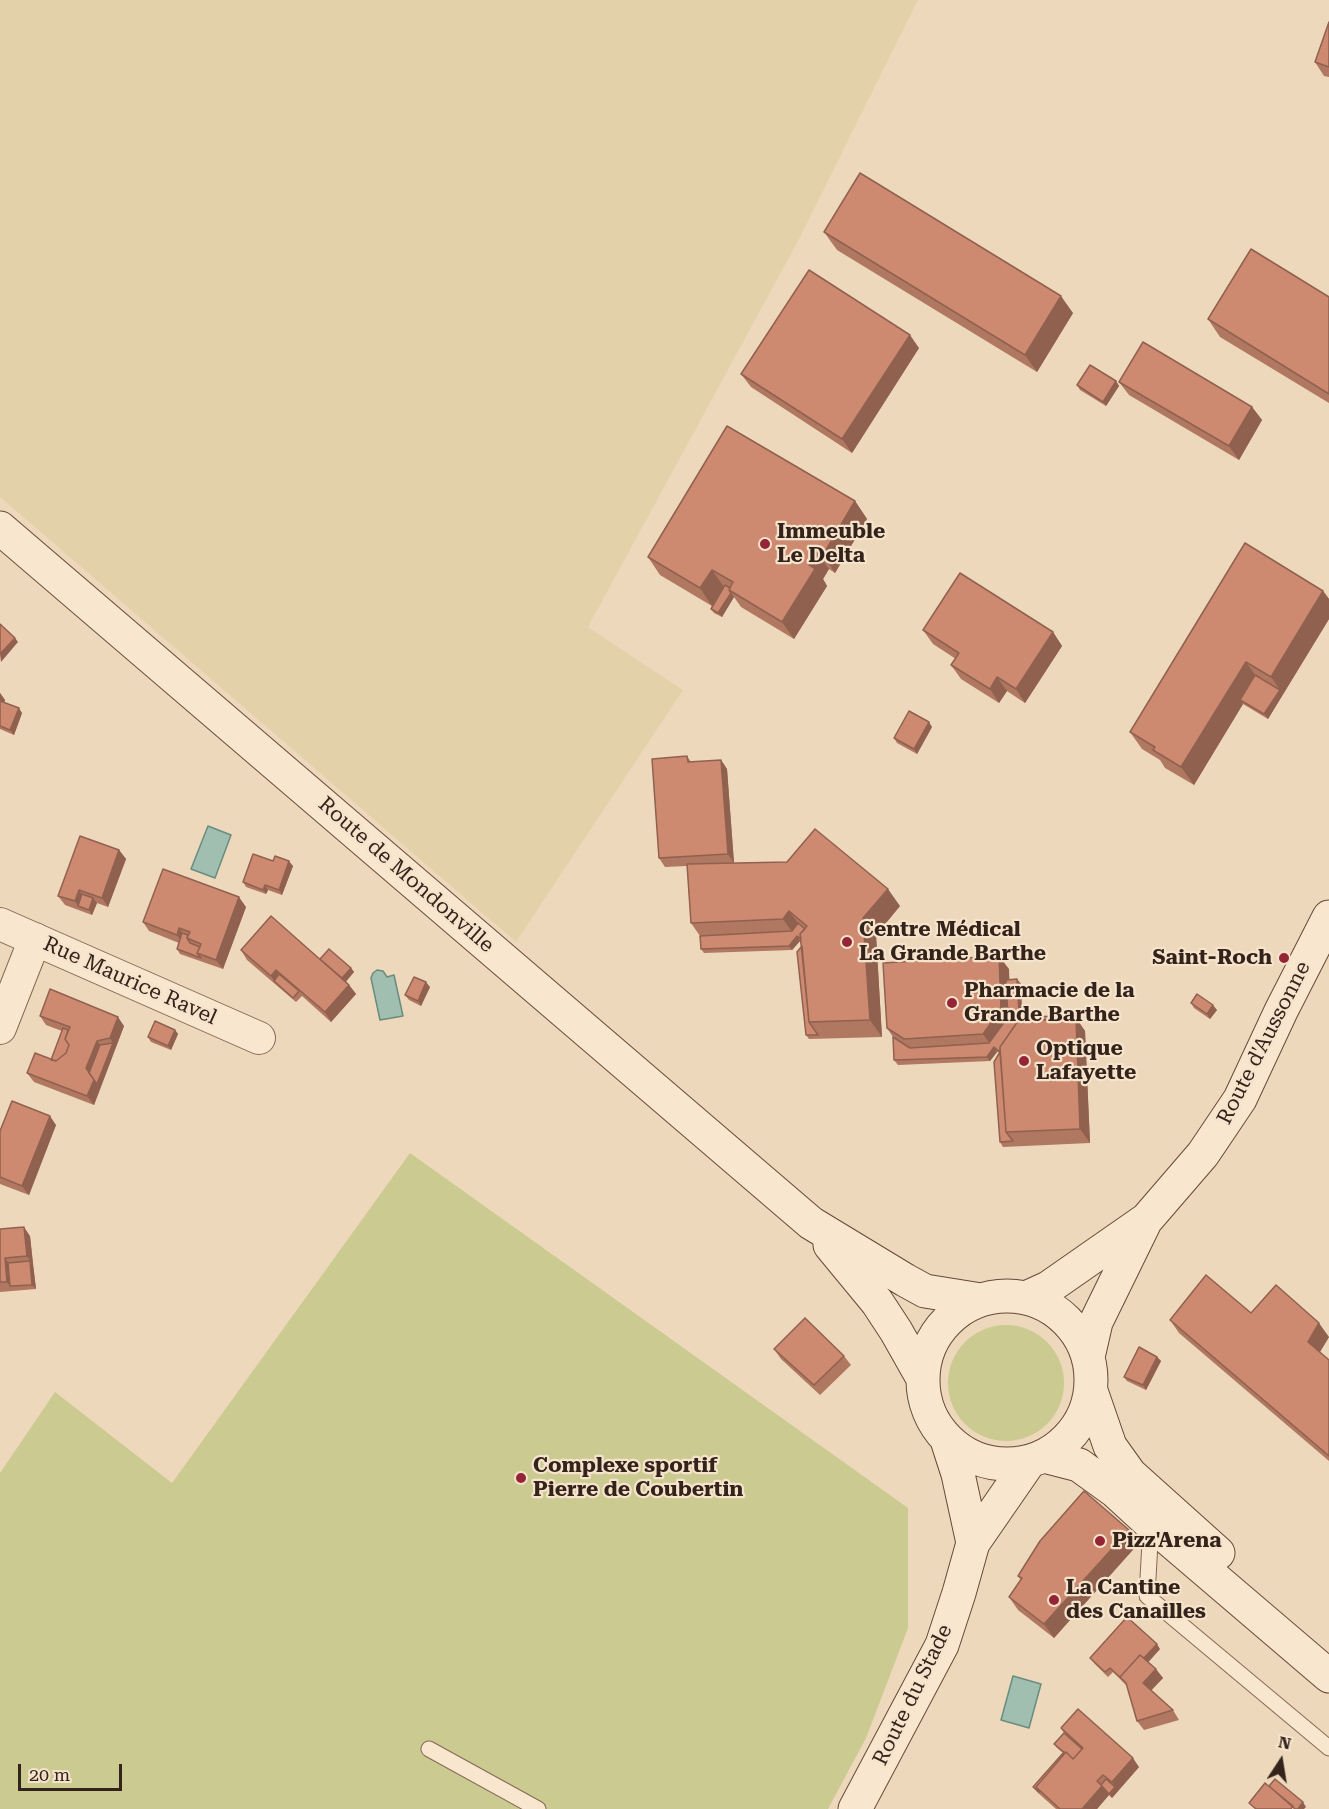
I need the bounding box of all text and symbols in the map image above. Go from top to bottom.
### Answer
place label: Immeuble Le Delta [777,519,885,569]
marker: Immeuble Le Delta [758,537,772,551]
street label: Route de Mondonville [313,792,499,958]
place label: Centre Médical La Grande Barthe [859,917,1046,967]
street label: Rue Maurice Ravel [39,931,221,1031]
marker: Centre Médical La Grande Barthe [840,935,854,949]
place label: Saint-Roch [1152,945,1272,971]
marker: Saint-Roch [1277,951,1291,965]
street label: Route d'Aussonne [1212,957,1316,1129]
place label: Pharmacie de la Grande Barthe [964,978,1135,1028]
marker: Pharmacie de la Grande Barthe [945,996,959,1010]
place label: Optique Lafayette [1036,1036,1136,1086]
marker: Optique Lafayette [1017,1054,1031,1068]
place label: Complexe sportif Pierre de Coubertin [533,1453,743,1503]
marker: Complexe sportif Pierre de Coubertin [514,1471,528,1485]
place label: Pizz'Arena [1112,1528,1222,1554]
marker: Pizz'Arena [1093,1534,1107,1548]
place label: La Cantine des Canailles [1066,1575,1206,1625]
marker: La Cantine des Canailles [1047,1593,1061,1607]
street label: Route du Stade [868,1620,958,1770]
north arrow [1251,1731,1311,1791]
text: N [1277,1732,1293,1753]
scale bar [21,1752,124,1790]
text: 20 m [29,1764,70,1785]

